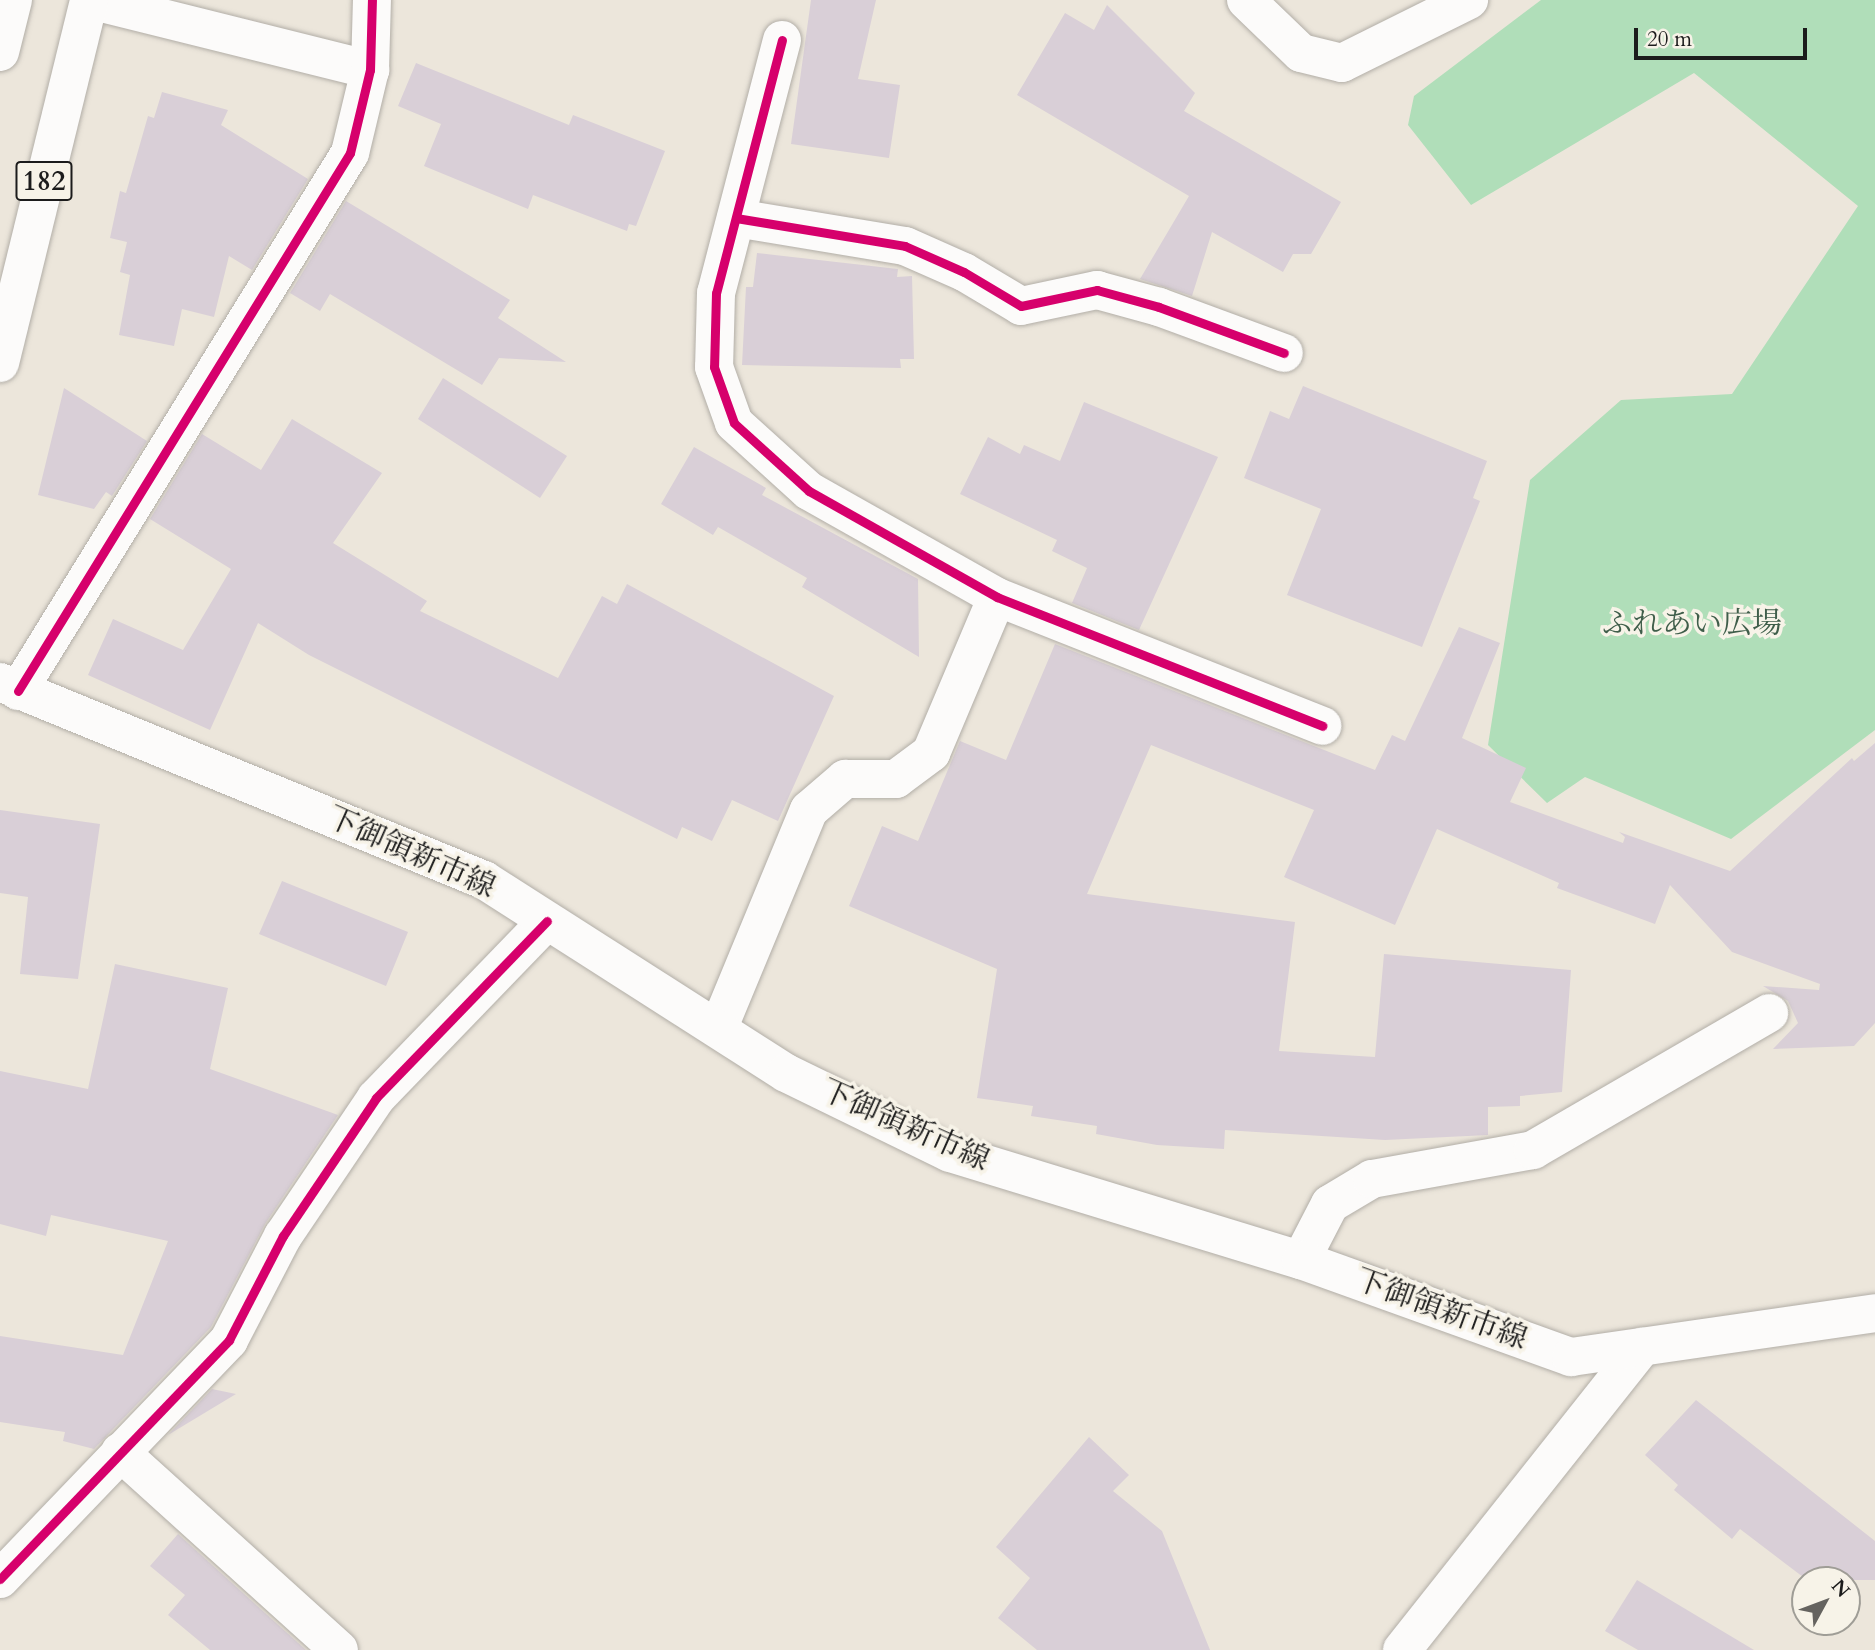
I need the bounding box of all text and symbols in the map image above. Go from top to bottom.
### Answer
scale bar [1637,14,1810,58]
text: 20 m [1647,25,1692,54]
road number: 182 [14,156,74,206]
park label: ふれあい広場 [1602,606,1782,642]
street label: 下御領新市線 [321,800,501,906]
street label: 下御領新市線 [815,1073,995,1179]
street label: 下御領新市線 [1350,1262,1532,1358]
north arrow [1791,1566,1861,1636]
text: N [1825,1574,1856,1603]

